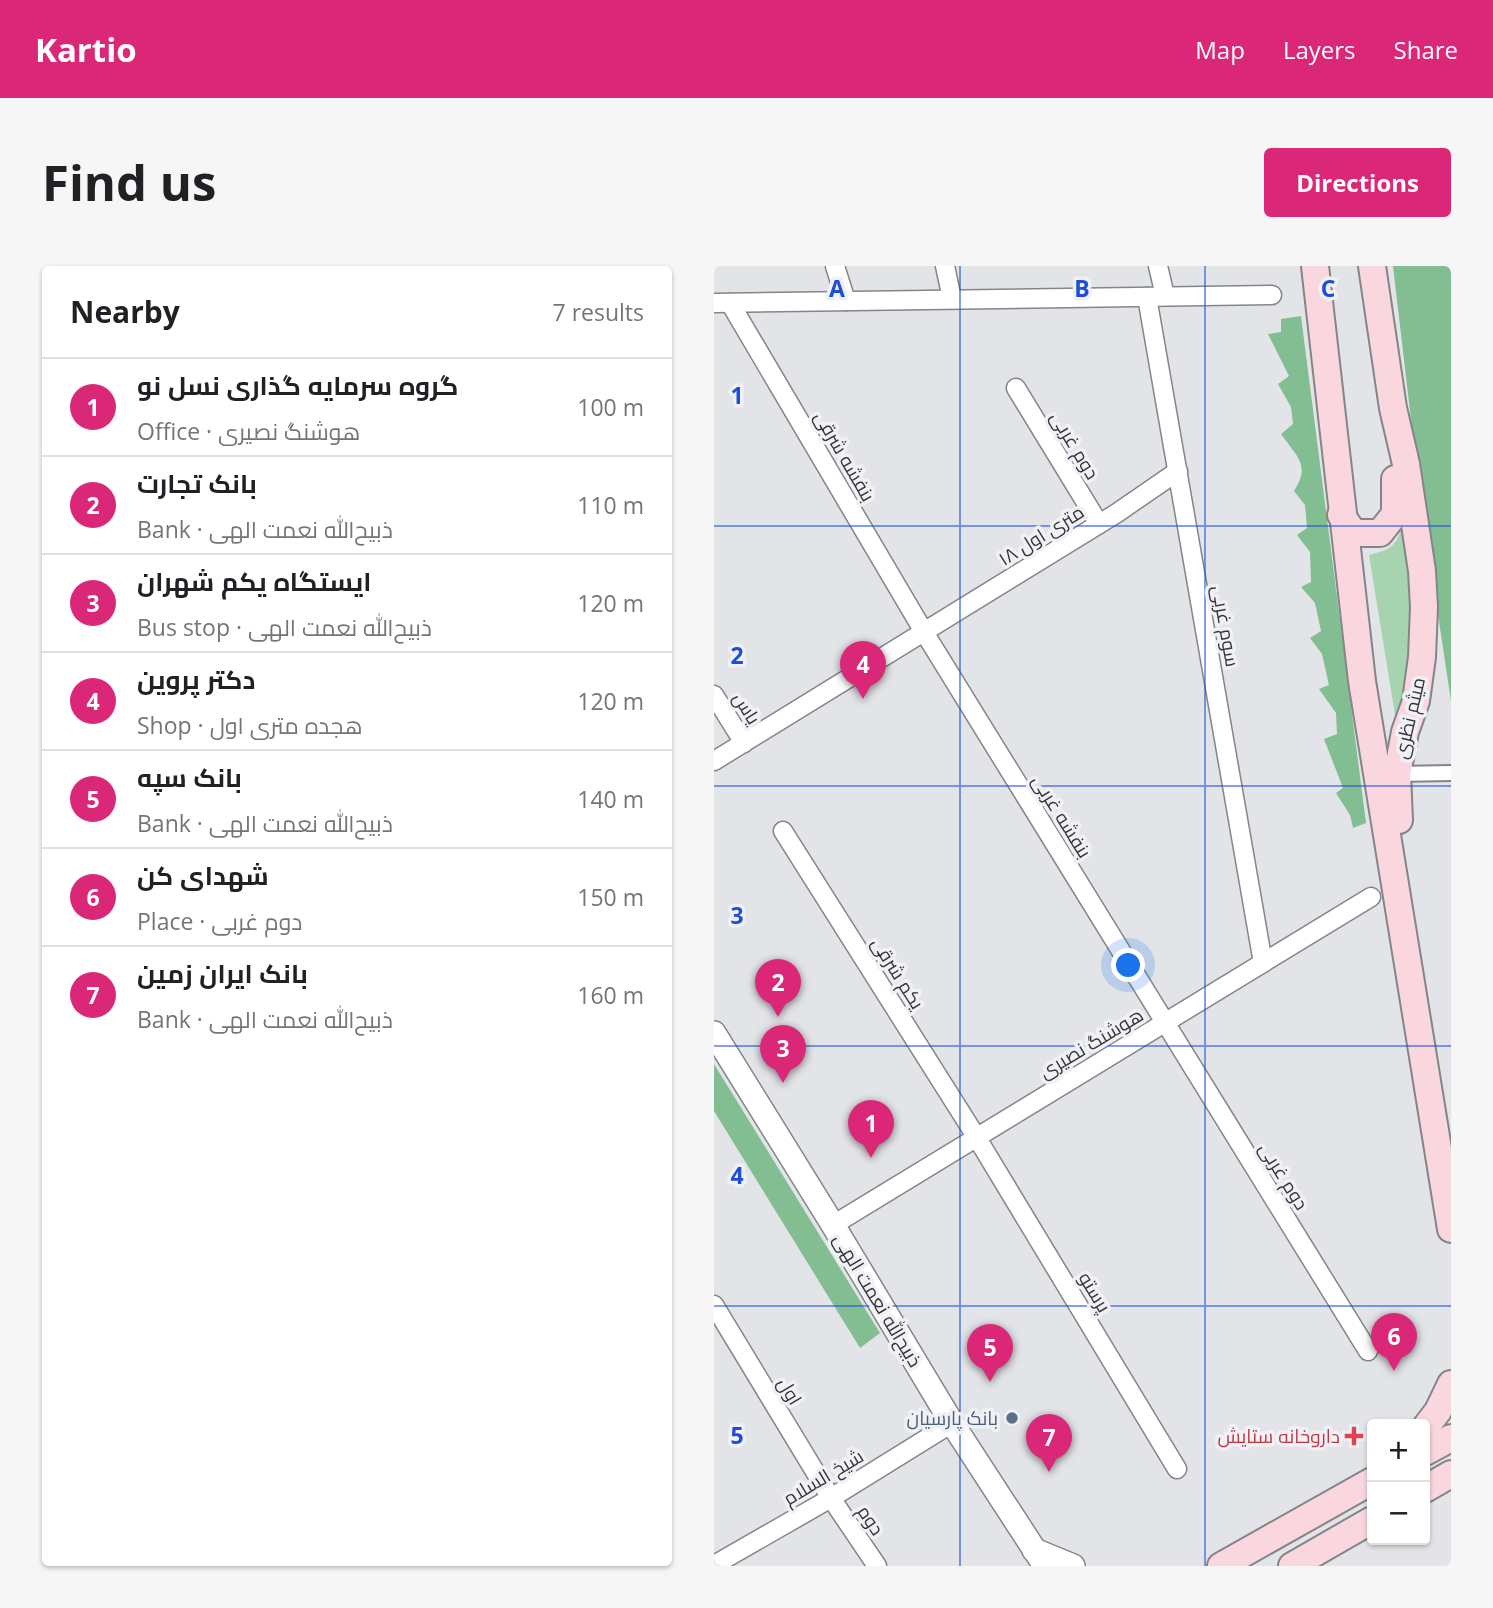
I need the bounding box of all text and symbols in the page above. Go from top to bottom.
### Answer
text: Kartio [35,27,137,72]
text: Map [1195,33,1245,66]
text: Layers [1283,33,1356,66]
text: Share [1394,33,1458,66]
button: Directions [1264,148,1451,217]
text: Find us [42,149,216,215]
text: A [829,272,845,304]
text: B [1074,272,1090,304]
text: C [1321,272,1335,304]
text: Nearby [70,291,180,332]
text: 7 results [553,296,644,328]
text: گروه سرمایه گذاری نسل نو [137,367,459,403]
text: 1 [730,379,744,411]
text: 1 [86,391,100,423]
text: 100 m [577,391,644,423]
street label: بنفشه شرقی [809,406,881,506]
street label: دوم غربی [1044,406,1106,484]
text: Office · هوشنگ نصیری [137,415,360,447]
text: بانک تجارت [137,465,257,501]
text: 2 [86,489,100,521]
text: 110 m [577,489,644,521]
street label: ۱۸ متری اول [993,498,1089,572]
text: Bank · ذبیح‌الله نعمت الهی [137,513,393,545]
text: ایستگاه یکم شهران [137,563,371,599]
street label: سوم غربی [1205,583,1246,669]
text: 3 [86,587,100,619]
text: 120 m [577,587,644,619]
text: Bus stop · ذبیح‌الله نعمت الهی [137,611,432,643]
text: 2 [730,639,744,671]
pin: 4 [840,641,886,699]
text: دکتر پروین [137,661,255,697]
street label: میثم نظری [1387,675,1432,762]
text: 4 [86,685,100,717]
text: 120 m [577,685,644,717]
street label: یاس [727,687,767,729]
text: Shop · هجده متری اول [137,709,363,741]
text: بانک سپه [137,759,242,795]
street label: بنفشه غربی [1026,769,1098,863]
text: 5 [86,783,100,815]
text: 140 m [577,783,644,815]
text: Bank · ذبیح‌الله نعمت الهی [137,807,393,839]
text: شهدای کن [137,857,269,893]
text: 6 [86,881,100,913]
text: 150 m [577,881,644,913]
text: 3 [730,899,744,931]
text: Place · دوم غربی [137,905,302,937]
street label: یکم شرقی [865,932,930,1015]
your location [1111,948,1145,982]
text: بانک ایران زمین [137,955,308,991]
pin: 2 [755,959,801,1017]
text: 7 [86,979,100,1011]
text: 160 m [577,979,644,1011]
street label: هوشنگ نصیری [1034,1002,1148,1084]
text: Bank · ذبیح‌الله نعمت الهی [137,1003,393,1035]
pin: 3 [760,1025,806,1083]
pin: 1 [848,1100,894,1158]
street label: دوم غربی [1252,1137,1315,1215]
text: 4 [730,1159,744,1191]
street label: ذبیح‌الله نعمت الهی [827,1228,928,1372]
street label: پرستو [1073,1267,1117,1317]
pin: 6 [1371,1313,1417,1371]
pin: 5 [967,1324,1013,1382]
street label: اول [772,1372,808,1410]
place label: بانک پارسیان [907,1405,998,1431]
marker: بانک پارسیان [1004,1410,1020,1426]
pin: 7 [1026,1414,1072,1472]
text: 5 [730,1419,744,1451]
map controls [1367,1419,1430,1545]
button: + [1367,1419,1430,1482]
place label: داروخانه ستایش [1218,1423,1340,1449]
marker: داروخانه ستایش [1346,1428,1362,1444]
street label: شیخ السلام [778,1443,869,1512]
button: − [1367,1482,1430,1545]
street label: دوم [851,1500,891,1541]

